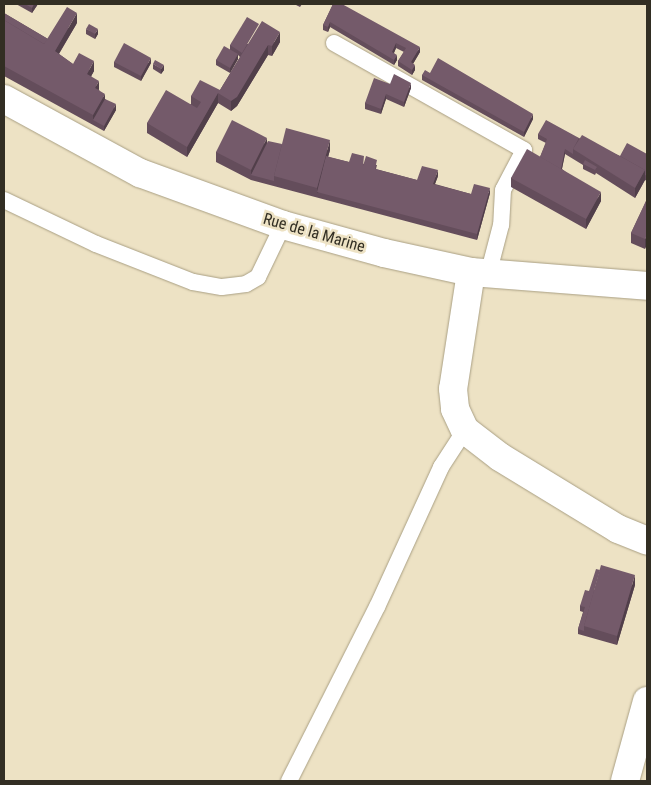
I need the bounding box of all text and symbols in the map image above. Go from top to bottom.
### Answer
street label: Rue de la Marine [261,209,367,257]

